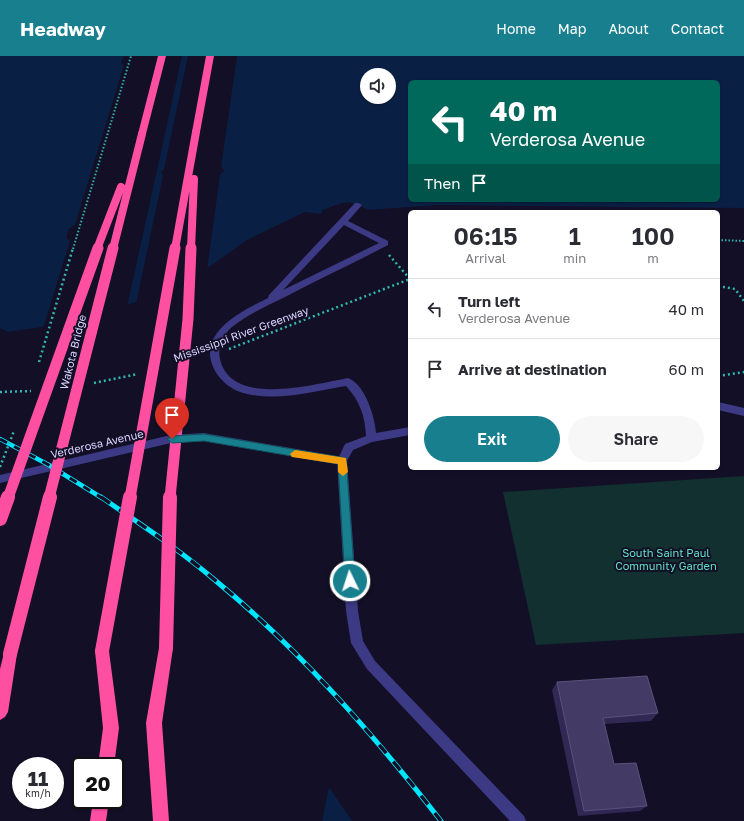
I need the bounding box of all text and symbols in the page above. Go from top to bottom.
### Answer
text: Headway [20,17,106,40]
text: Home [496,20,536,37]
text: Map [558,20,586,37]
text: About [608,20,649,37]
text: Contact [671,20,724,37]
map controls [360,68,396,104]
button: sound [360,68,396,104]
text: 40 m [490,94,557,127]
icon: left [424,96,476,148]
text: Verderosa Avenue [490,128,645,150]
icon: arrive [468,172,490,194]
text: Then [424,174,460,192]
text: 06:15 [454,221,518,250]
text: 1 [569,221,581,250]
text: 100 [632,221,675,250]
text: Arrival [465,250,506,266]
text: min [563,250,586,266]
text: m [647,250,659,266]
text: Turn left [458,292,520,310]
icon: left [424,298,446,320]
text: 40 m [669,300,704,318]
street label: Mississippi River Greenway [171,303,310,364]
text: Verderosa Avenue [458,310,570,326]
street label: Wakota Bridge [57,313,88,391]
icon: arrive [424,358,446,380]
text: Arrive at destination [458,360,607,378]
text: 60 m [669,360,704,378]
pin [155,398,189,439]
icon: arrive [161,404,183,426]
button: Exit [424,416,560,462]
button: Share [568,416,704,462]
street label: Verderosa Avenue [49,427,145,461]
park label: South Saint Paul Community Garden [615,546,717,572]
position arrow [329,560,371,602]
speed limit sign: 20 [72,757,124,809]
text: 11 [28,766,48,790]
text: km/h [25,787,51,799]

